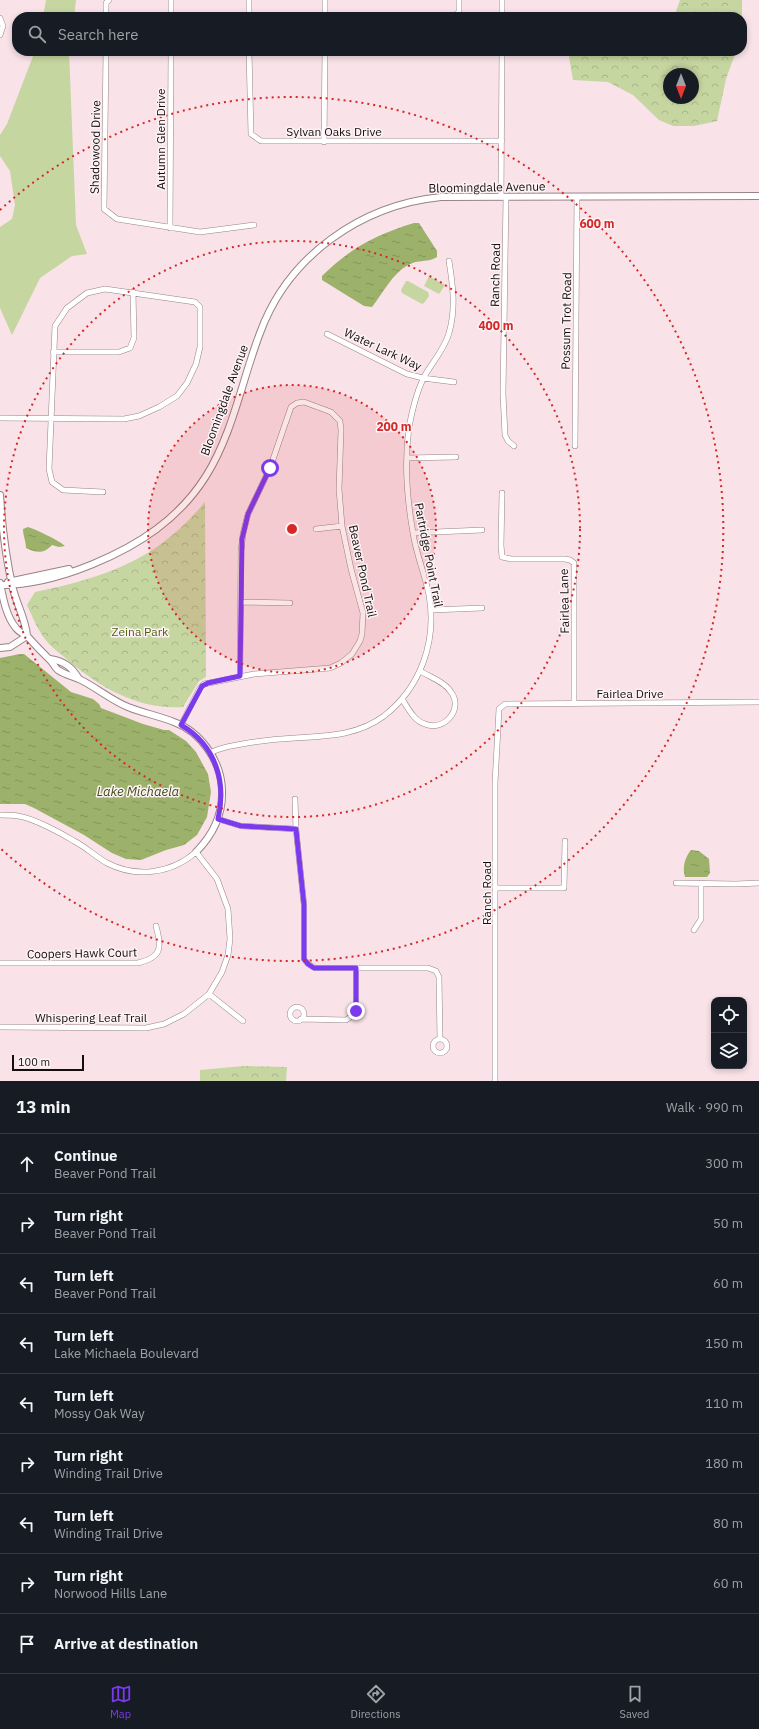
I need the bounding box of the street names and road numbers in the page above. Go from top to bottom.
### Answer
street label: Autumn Glen Drive [153,88,168,190]
street label: Shadowood Drive [87,99,103,194]
street label: Sylvan Oaks Drive [286,124,382,139]
street label: Bloomingdale Avenue [428,178,546,196]
street label: Ranch Road [487,243,503,307]
street label: Possum Trot Road [558,272,574,370]
street label: Water Lark Way [342,324,424,374]
street label: Bloomingdale Avenue [197,342,251,458]
street label: Partridge Point Trail [412,501,446,609]
street label: Beaver Pond Trail [346,523,380,619]
street label: Fairlea Lane [556,568,572,634]
street label: Fairlea Drive [597,686,664,701]
street label: Ranch Road [479,861,494,925]
street label: Coopers Hawk Court [27,945,137,961]
street label: Whispering Leaf Trail [35,1010,147,1025]

